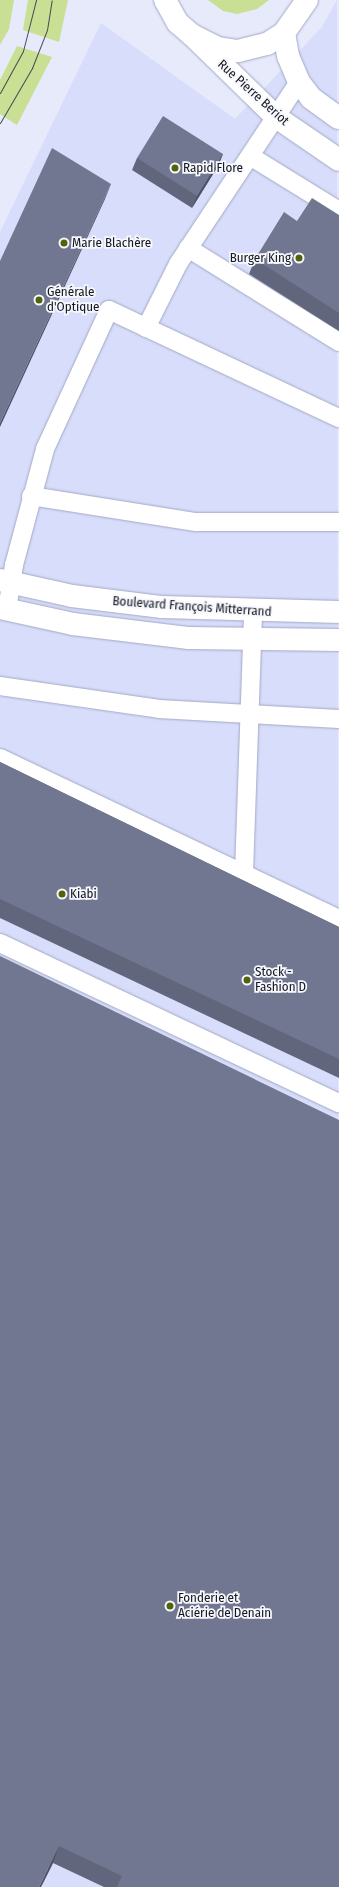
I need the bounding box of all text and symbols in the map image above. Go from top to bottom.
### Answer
street label: Rue Pierre Beriot [214,57,292,129]
place label: Rapid Flore [183,160,243,176]
marker: Rapid Flore [170,163,180,173]
place label: Marie Blachère [72,235,151,251]
marker: Marie Blachère [59,238,69,248]
place label: Burger King [230,250,291,266]
marker: Burger King [294,253,304,263]
place label: Générale d'Optique [47,285,99,316]
marker: Générale d'Optique [34,295,44,305]
street label: Boulevard François Mitterrand [112,594,272,620]
place label: Kiabi [70,886,97,902]
marker: Kiabi [57,889,67,899]
place label: Stock - Fashion D [255,965,306,996]
marker: Stock - Fashion D [242,975,252,985]
place label: Fonderie et Aciérie de Denain [178,1591,271,1622]
marker: Fonderie et Aciérie de Denain [165,1601,175,1611]

